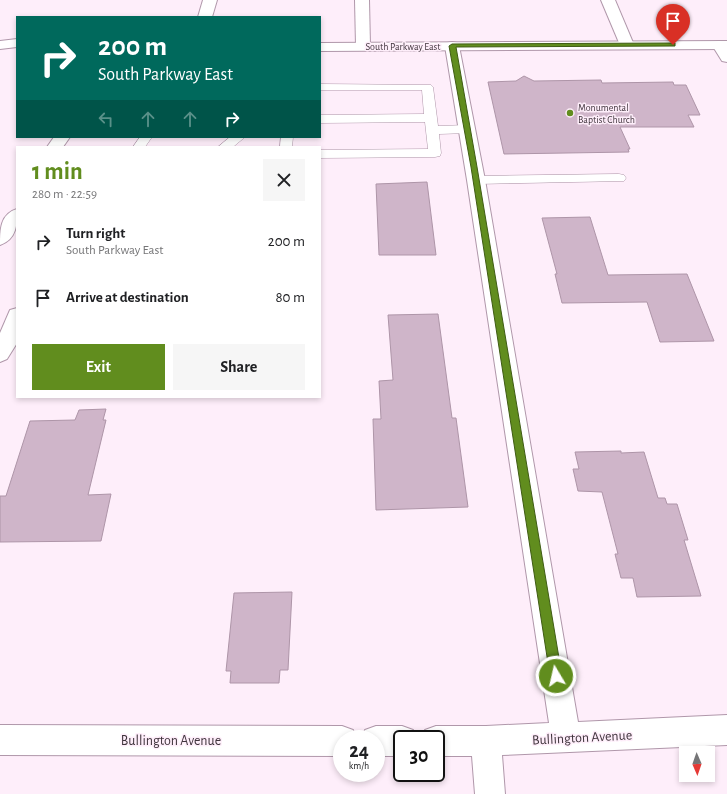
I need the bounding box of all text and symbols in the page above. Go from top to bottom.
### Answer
pin [656,4,690,45]
icon: arrive [662,10,684,32]
icon: right [32,32,84,84]
text: 200 m [98,33,167,61]
street label: South Parkway East [366,42,441,52]
text: South Parkway East [98,66,233,84]
place label: Monumental Baptist Church [578,103,635,125]
icon: left [95,108,117,130]
icon: ahead [137,108,159,130]
icon: ahead [179,108,201,130]
icon: right [221,108,243,130]
marker: Monumental Baptist Church [565,108,575,118]
button: close [263,159,305,201]
text: 1 min [32,160,83,184]
text: 280 m · 22:59 [32,188,97,201]
text: Turn right [66,226,125,241]
icon: right [32,231,54,253]
text: 200 m [268,234,305,249]
text: South Parkway East [66,244,163,257]
icon: arrive [32,287,54,309]
text: Arrive at destination [66,290,189,305]
text: 80 m [275,290,305,305]
button: Exit [32,344,165,390]
button: Share [173,344,305,390]
position arrow [535,655,577,697]
street label: Bullington Avenue [532,728,633,748]
speed limit sign: 30 [393,730,445,782]
street label: Bullington Avenue [121,734,221,748]
text: 24 [349,741,369,761]
north arrow [679,746,715,782]
map controls [679,746,715,782]
text: km/h [349,761,369,771]

